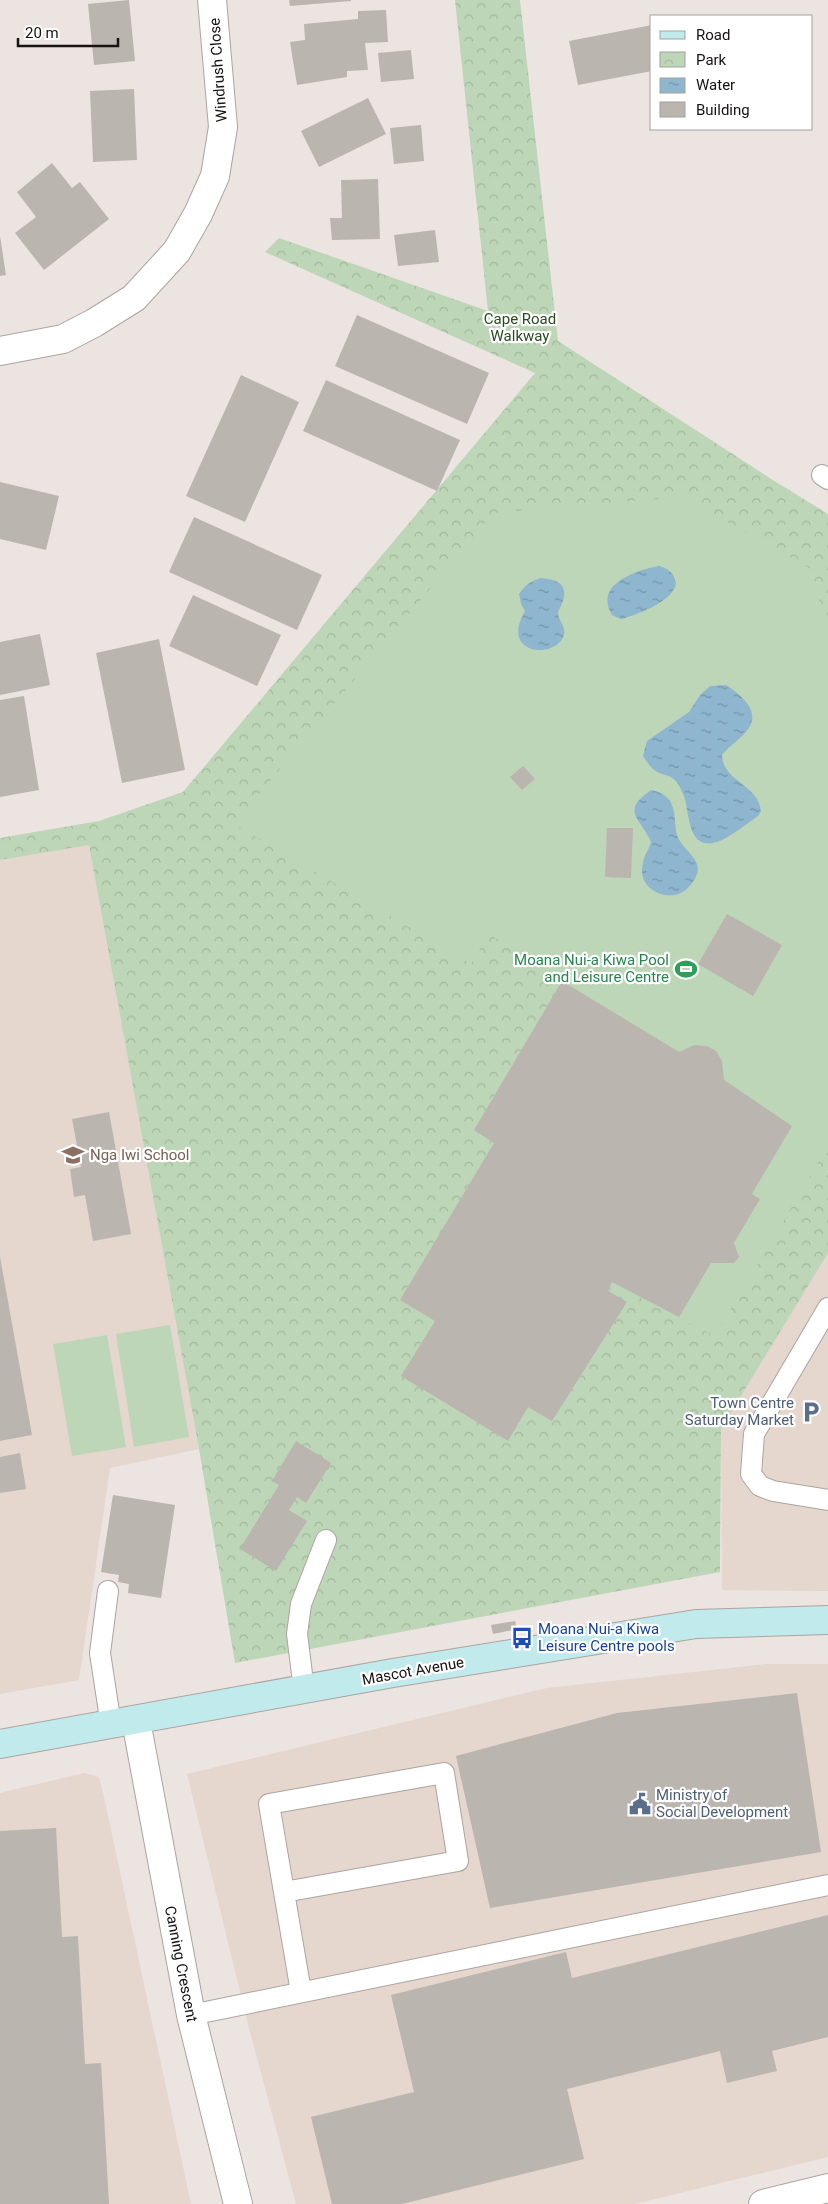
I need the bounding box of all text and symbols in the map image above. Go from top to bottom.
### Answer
scale bar [18,15,118,47]
legend [650,15,813,130]
street label: Windrush Close [205,17,231,123]
text: 20 m [25,24,59,42]
text: Road [696,26,730,44]
text: Park [696,51,727,69]
text: Water [696,76,735,94]
text: Building [696,101,750,119]
park label: Cape Road Walkway [484,310,556,345]
place label: Moana Nui-a Kiwa Pool and Leisure Centre [514,951,669,986]
sports icon: Moana Nui-a Kiwa Pool and Leisure Centre [673,956,699,982]
school or university icon: Nga Iwi School [60,1142,86,1168]
place label: Nga Iwi School [90,1146,190,1164]
place label: Town Centre Saturday Market [685,1394,794,1429]
parking icon: Town Centre Saturday Market [798,1399,824,1425]
place label: Moana Nui-a Kiwa Leisure Centre pools [538,1620,675,1655]
bus stop icon: Moana Nui-a Kiwa Leisure Centre pools [509,1625,535,1651]
street label: Mascot Avenue [361,1653,465,1689]
place label: Ministry of Social Development [656,1786,788,1821]
public building icon: Ministry of Social Development [627,1791,653,1817]
street label: Canning Crescent [161,1904,201,2024]

